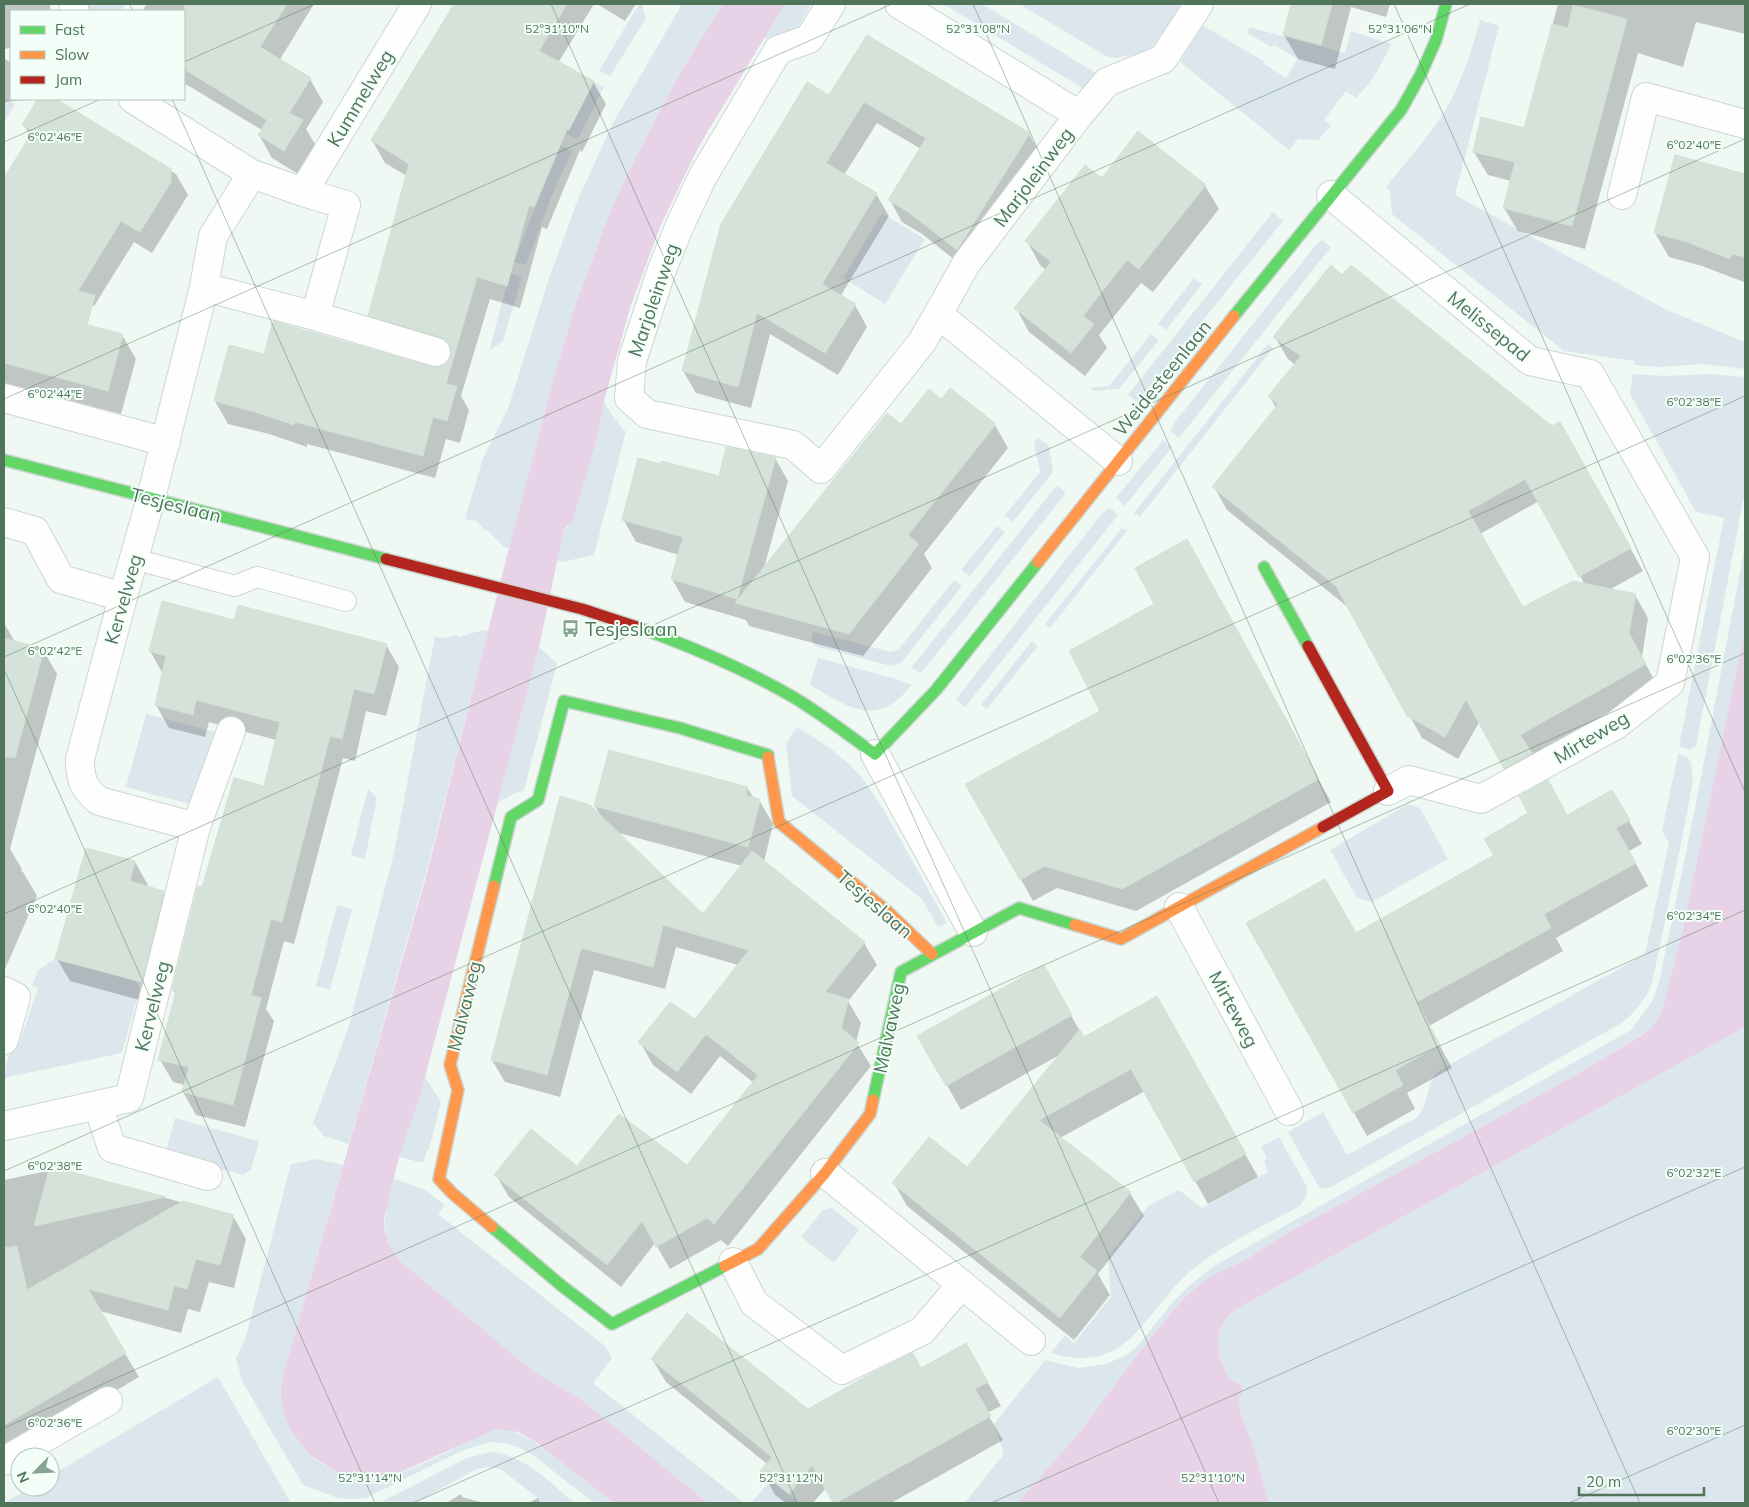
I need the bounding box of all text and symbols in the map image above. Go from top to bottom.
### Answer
legend [10,10,185,100]
text: Fast [55,20,85,39]
text: 52°31'10"N [525,21,589,36]
text: 52°31'08"N [946,21,1010,36]
text: 52°31'06"N [1368,21,1432,36]
text: Slow [55,45,89,64]
street label: Kummelweg [322,45,398,151]
text: Jam [55,70,82,89]
street label: Marjoleinweg [988,122,1078,232]
text: 6°02'46"E [28,129,82,144]
text: 6°02'40"E [1667,137,1721,152]
street label: Marjoleinweg [622,240,684,360]
street label: Melissepad [1443,285,1535,367]
street label: Weidesteenlaan [1108,315,1216,441]
text: 6°02'44"E [28,386,82,401]
text: 6°02'38"E [1667,394,1721,409]
street label: Tesjeslaan [128,482,224,528]
street label: Kervelweg [99,551,147,647]
place label: Tesjeslaan [585,617,678,641]
bus stop icon: Tesjeslaan [561,619,581,639]
text: 6°02'42"E [28,643,82,658]
text: 6°02'36"E [1667,651,1721,666]
street label: Mirteweg [1549,705,1633,769]
street label: Tesjeslaan [832,865,918,943]
text: 6°02'40"E [28,901,82,916]
text: 6°02'34"E [1667,908,1721,923]
street label: Kervelweg [129,958,175,1054]
street label: Malvaweg [441,959,487,1053]
street label: Mirteweg [1204,967,1264,1051]
street label: Malvaweg [868,981,910,1075]
text: 6°02'38"E [28,1158,82,1173]
text: 6°02'32"E [1667,1165,1721,1180]
text: 6°02'36"E [28,1415,82,1430]
text: 6°02'30"E [1667,1423,1721,1438]
north arrow [10,1447,60,1497]
scale bar [1579,1464,1704,1496]
text: N [13,1469,33,1486]
text: 52°31'14"N [338,1470,402,1485]
text: 52°31'12"N [759,1470,823,1485]
text: 52°31'10"N [1181,1470,1245,1485]
text: 20 m [1586,1472,1621,1491]

